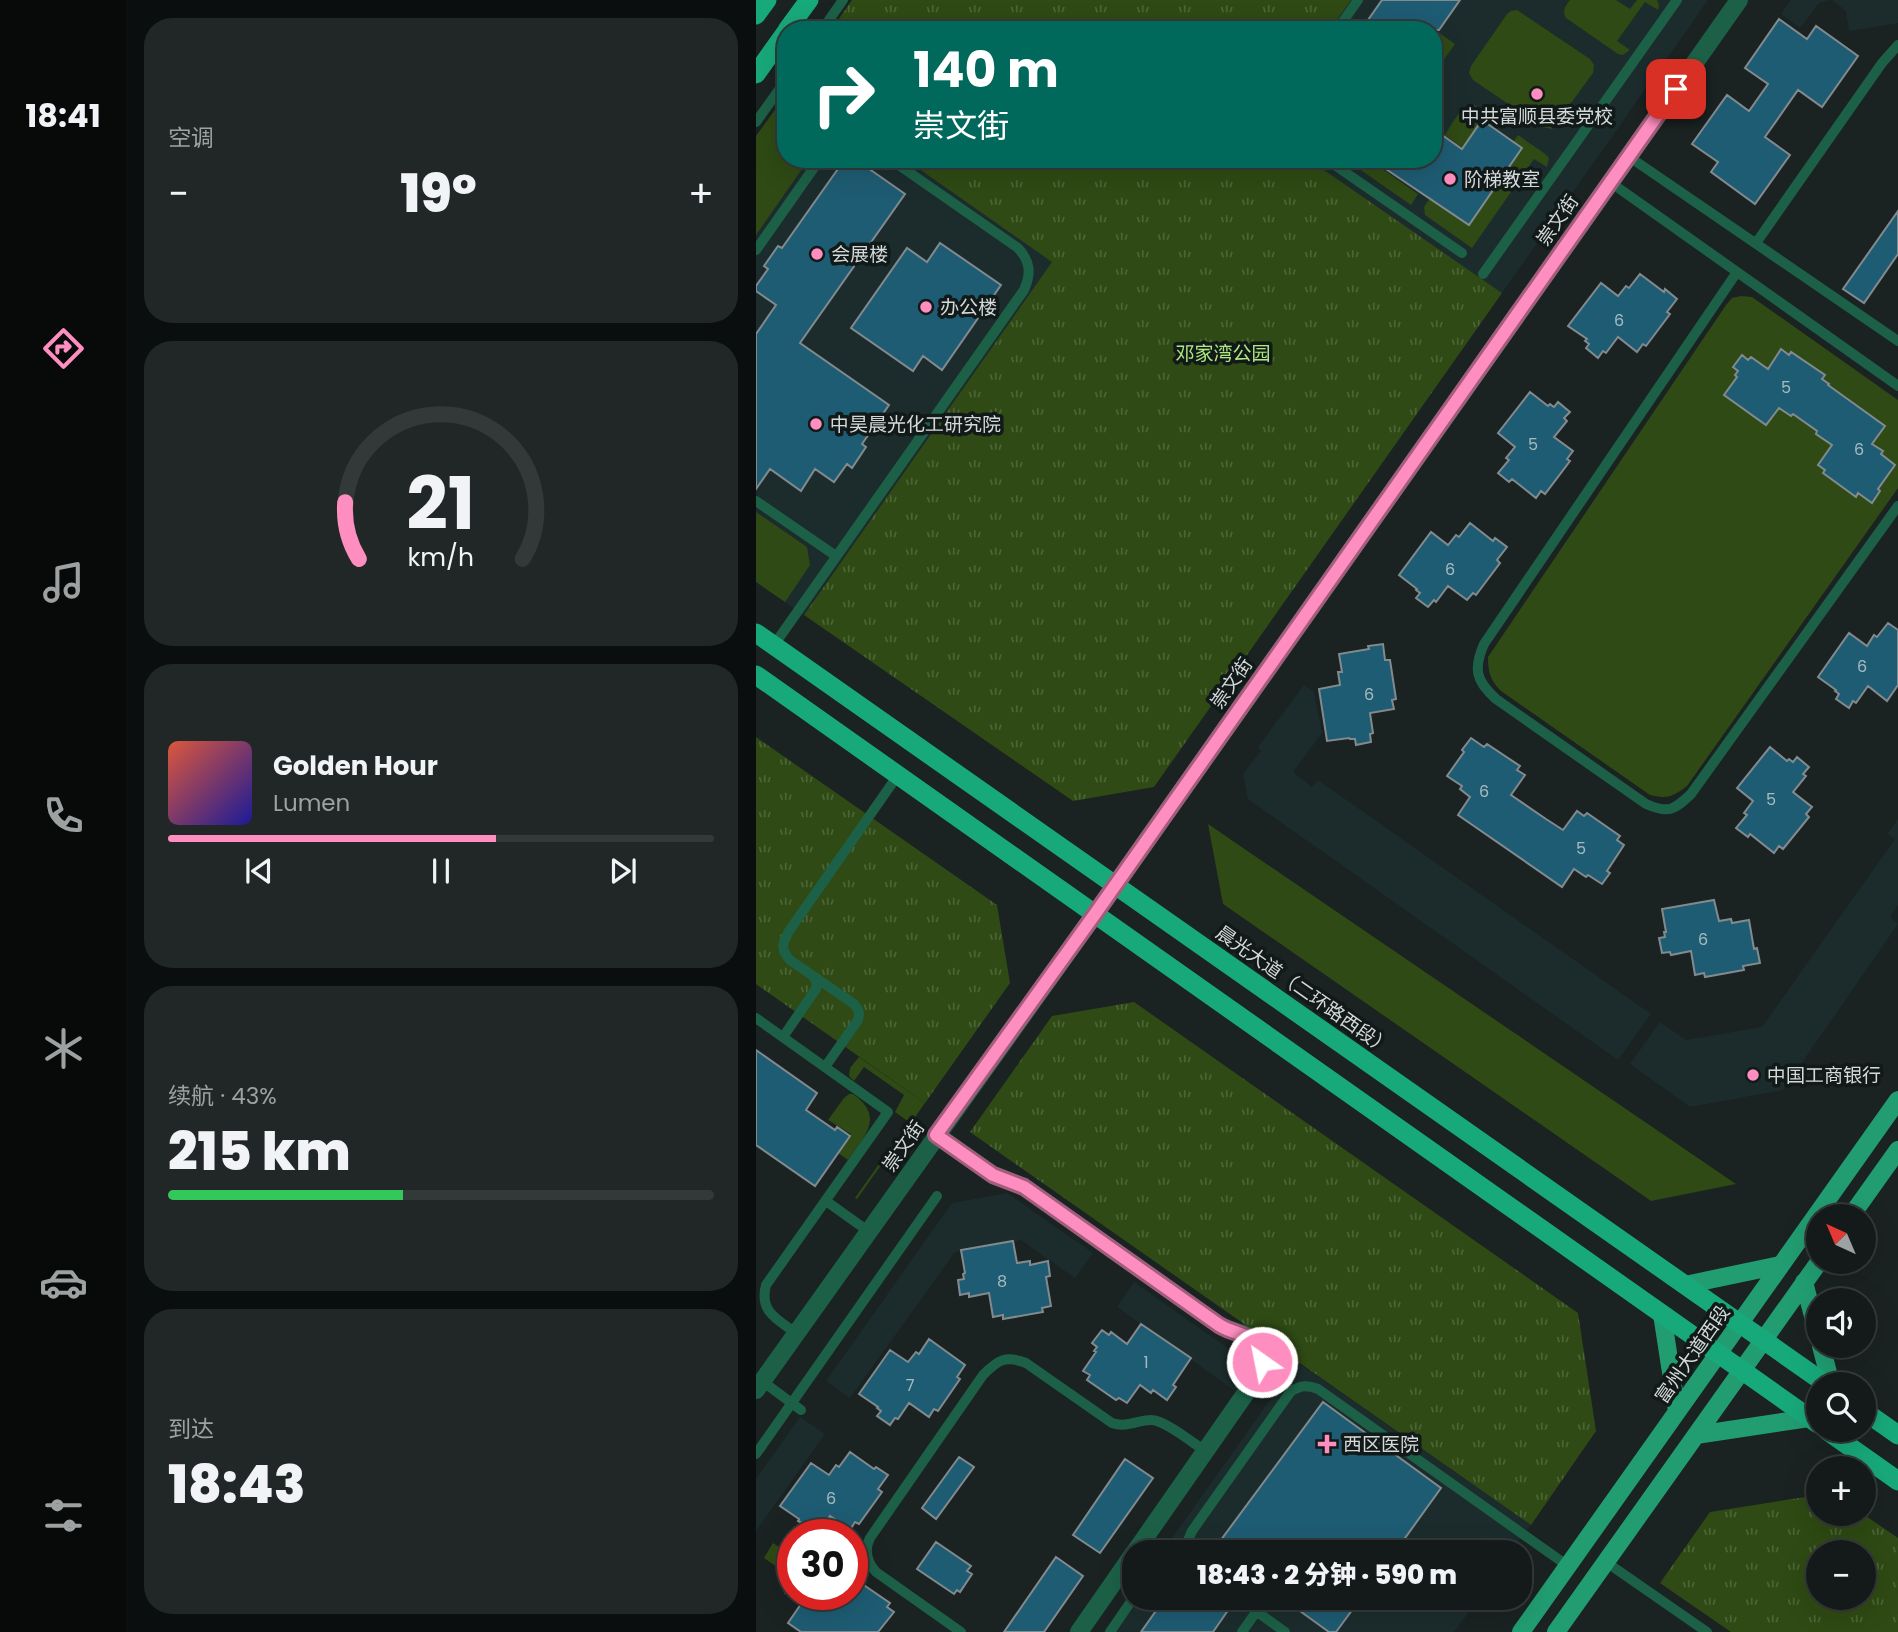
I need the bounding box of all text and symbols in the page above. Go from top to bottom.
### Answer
text: 140 m [913,36,1059,104]
icon: right [798,49,889,140]
pin [1646,59,1706,119]
icon: arrive [1657,70,1695,108]
marker: 中共富顺县委党校 [1529,86,1545,102]
text: 18:41 [25,93,101,138]
text: 崇文街 [913,103,1009,148]
place label: 中共富顺县委党校 [1461,103,1613,130]
text: 空调 [168,122,214,154]
text: 19° [400,157,477,230]
place label: 阶梯教室 [1464,166,1540,193]
text: − [168,167,189,220]
text: + [688,167,714,220]
marker: 阶梯教室 [1442,171,1458,187]
street label: 崇文街 [1530,189,1585,251]
place label: 会展楼 [831,241,888,268]
marker: 会展楼 [809,246,825,262]
place label: 办公楼 [940,294,997,321]
marker: 办公楼 [918,299,934,315]
house number: 6 [1614,309,1624,332]
icon: directions [39,324,88,373]
park label: 邓家湾公园 [1175,340,1271,367]
house number: 5 [1781,376,1791,399]
place label: 中昊晨光化工研究院 [830,411,1001,438]
marker: 中昊晨光化工研究院 [808,416,824,432]
house number: 5 [1528,433,1538,456]
house number: 6 [1854,438,1864,461]
text: 21 [407,454,475,555]
text: km/h [408,540,474,575]
icon: music [39,558,88,607]
house number: 6 [1445,558,1455,581]
street label: 崇文街 [1204,652,1259,714]
house number: 6 [1857,655,1867,678]
house number: 6 [1364,683,1374,706]
text: Golden Hour [273,748,438,784]
house number: 6 [1479,780,1489,803]
text: Lumen [273,787,350,819]
house number: 5 [1766,788,1776,811]
icon: phone [39,791,88,840]
house number: 5 [1576,837,1586,860]
icon: previous [240,852,278,890]
icon: pause [422,852,460,890]
icon: next [604,852,642,890]
street label: 晨光大道（二环路西段） [1210,919,1397,1061]
house number: 6 [1698,928,1708,951]
icon: climate [39,1024,88,1073]
place label: 中国工商银行 [1767,1062,1881,1089]
marker: 中国工商银行 [1745,1067,1761,1083]
text: 续航 · 43% [168,1080,277,1112]
text: 215 km [168,1115,351,1188]
street label: 崇文街 [876,1115,931,1177]
north arrow [1806,1204,1876,1274]
map controls [1806,1204,1876,1610]
icon: car [39,1258,88,1307]
house number: 8 [997,1270,1007,1293]
button: sound [1806,1288,1876,1358]
street label: 富州大道西段 [1649,1300,1736,1409]
position arrow [1225,1325,1299,1399]
house number: 1 [1143,1351,1149,1374]
button: search [1806,1372,1876,1442]
house number: 7 [906,1374,915,1397]
text: 到达 [168,1413,214,1445]
place label: 西区医院 [1343,1431,1419,1458]
marker: 西区医院 [1317,1434,1337,1454]
text: 18:43 [168,1448,305,1521]
button: + [1806,1456,1876,1526]
house number: 6 [826,1487,836,1510]
icon: filters [39,1491,88,1540]
speed limit sign: 30 [777,1519,868,1610]
button: − [1806,1540,1876,1610]
text: 18:43 · 2 分钟 · 590 m [1197,1557,1457,1593]

